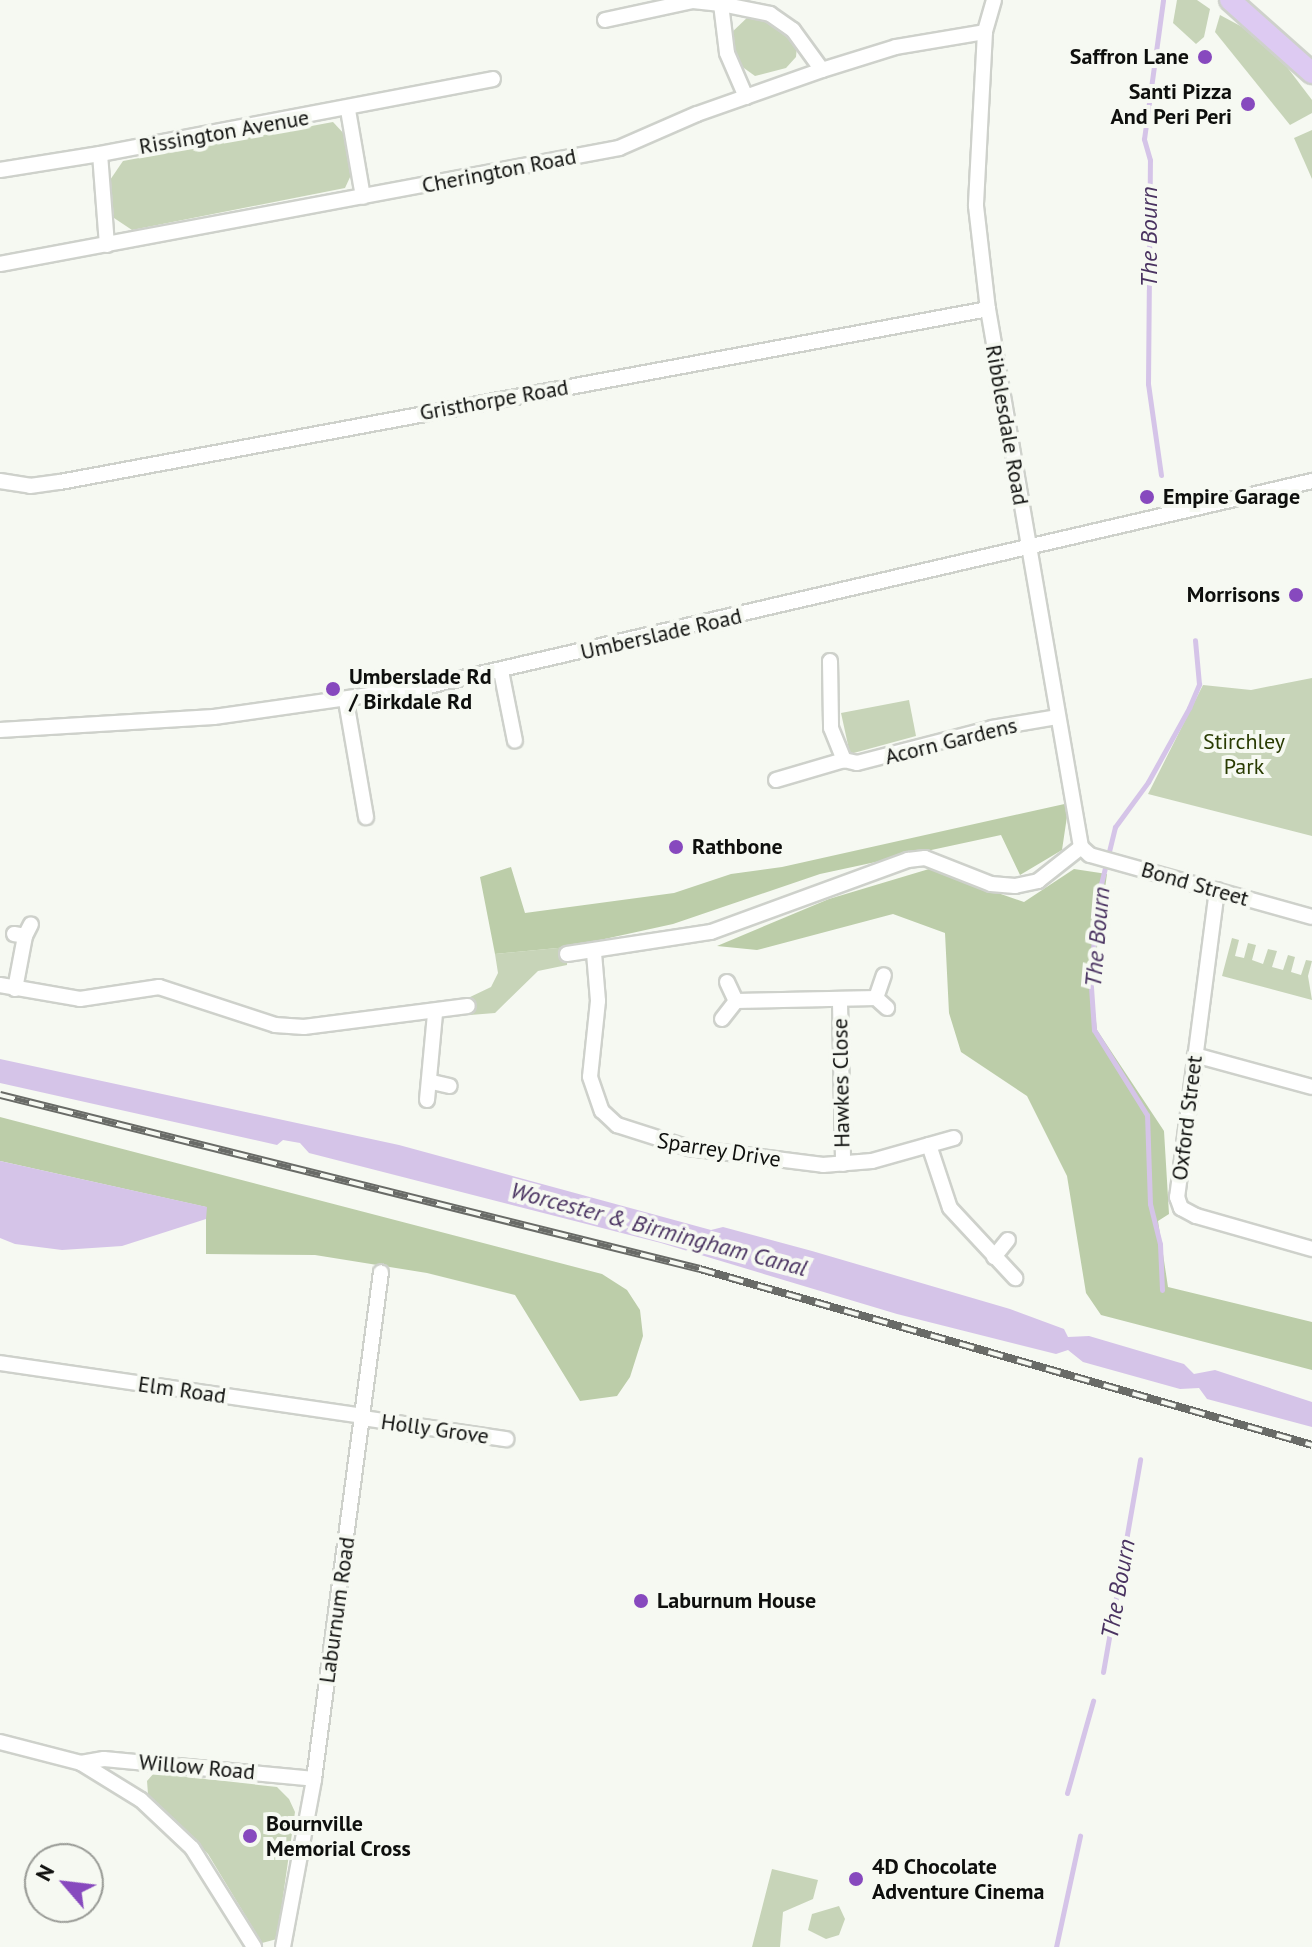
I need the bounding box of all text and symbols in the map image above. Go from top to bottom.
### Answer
place label: Saffron Lane [1070,44,1189,70]
marker: Saffron Lane [1196,48,1214,66]
place label: Santi Pizza And Peri Peri [1110,78,1232,130]
marker: Santi Pizza And Peri Peri [1239,95,1257,113]
street label: Rissington Avenue [137,104,311,160]
street label: Cherington Road [420,143,578,199]
water label: The Bourn [1135,187,1163,287]
street label: Ribblesdale Road [980,343,1034,507]
street label: Gristhorpe Road [418,374,570,426]
place label: Empire Garage [1163,484,1300,510]
marker: Empire Garage [1138,488,1156,506]
place label: Morrisons [1187,582,1280,608]
marker: Morrisons [1287,586,1305,604]
street label: Umberslade Road [578,603,744,665]
place label: Umberslade Rd / Birkdale Rd [349,663,492,714]
marker: Umberslade Rd / Birkdale Rd [324,680,342,698]
street label: Acorn Gardens [882,712,1020,770]
park label: Stirchley Park [1203,728,1285,780]
place label: Rathbone [692,834,783,860]
marker: Rathbone [667,838,685,856]
street label: Bond Street [1138,856,1252,912]
water label: The Bourn [1078,886,1116,988]
street label: Hawkes Close [827,1018,855,1148]
street label: Oxford Street [1166,1054,1208,1182]
street label: Sparrey Drive [655,1127,783,1173]
water label: Worcester & Birmingham Canal [507,1175,811,1283]
street label: Elm Road [136,1371,228,1409]
street label: Holly Grove [379,1408,491,1450]
street label: Laburnum Road [314,1535,360,1685]
water label: The Bourn [1095,1537,1141,1641]
place label: Laburnum House [657,1588,816,1614]
marker: Laburnum House [632,1592,650,1610]
street label: Willow Road [138,1749,256,1785]
place label: Bournville Memorial Cross [266,1810,411,1862]
marker: Bournville Memorial Cross [241,1827,259,1845]
north arrow [24,1843,104,1923]
place label: 4D Chocolate Adventure Cinema [872,1853,1045,1904]
text: N [29,1860,60,1886]
marker: 4D Chocolate Adventure Cinema [847,1870,865,1888]

